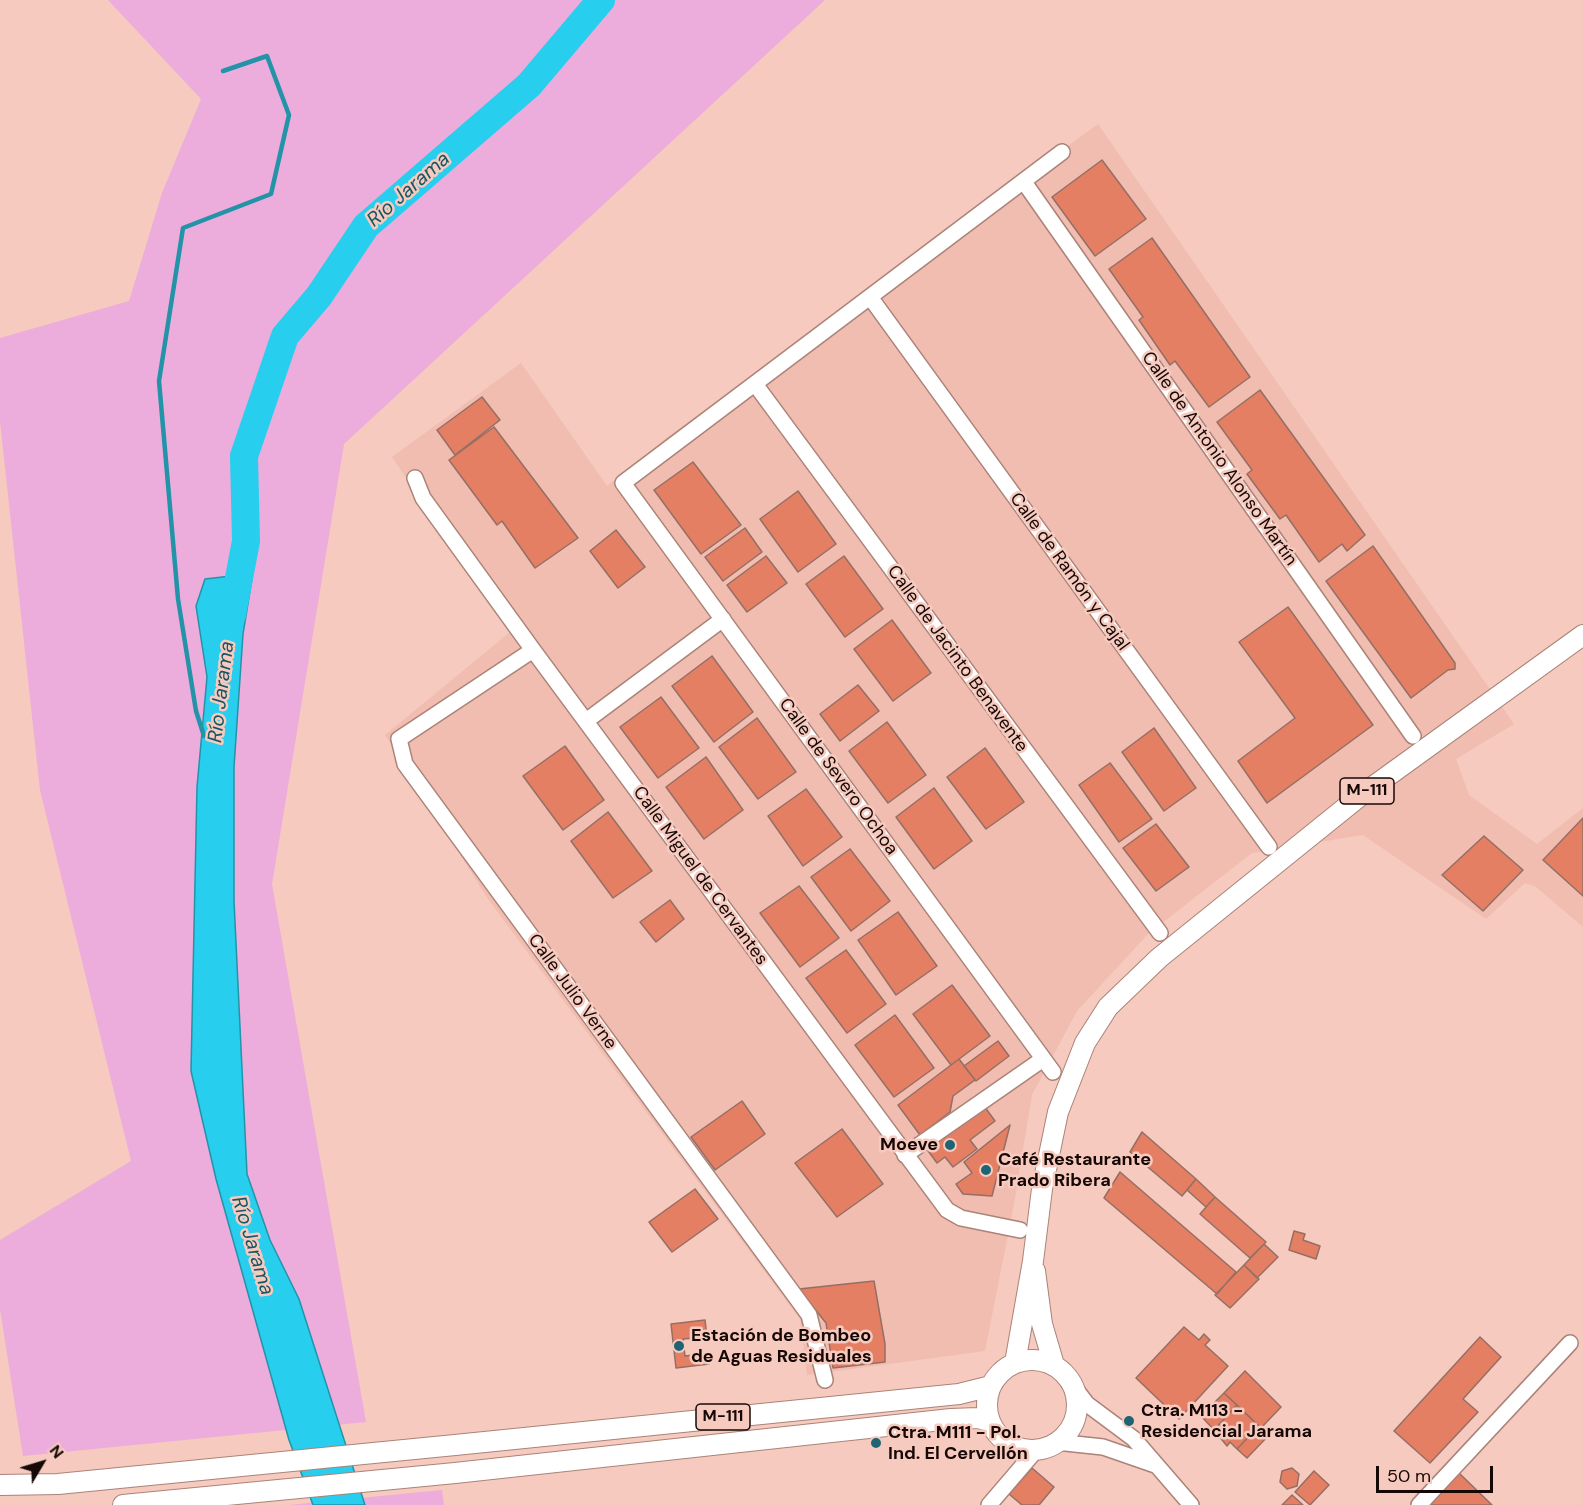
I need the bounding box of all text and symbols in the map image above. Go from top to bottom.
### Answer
water label: Río Jarama [363,148,455,232]
street label: Calle de Antonio Alonso Martín [1137,348,1301,570]
street label: Calle de Ramón y Cajal [1004,489,1134,655]
street label: Calle de Jacinto Benavente [882,561,1032,757]
water label: Río Jarama [204,640,240,744]
street label: Calle de Severo Ochoa [774,694,902,860]
road number: M-111 [1340,778,1394,804]
street label: Calle Miguel de Cervantes [628,782,772,970]
street label: Calle Julio Verne [523,930,621,1054]
place label: Moeve [880,1134,938,1156]
marker: Moeve [943,1138,957,1152]
place label: Café Restaurante Prado Ribera [998,1149,1151,1192]
marker: Café Restaurante Prado Ribera [979,1163,993,1177]
water label: Río Jarama [226,1194,278,1298]
place label: Estación de Bombeo de Aguas Residuales [691,1325,872,1368]
marker: Estación de Bombeo de Aguas Residuales [672,1339,686,1353]
place label: Ctra. M113 - Residencial Jarama [1141,1400,1312,1442]
road number: M-111 [696,1404,750,1430]
marker: Ctra. M113 - Residencial Jarama [1122,1414,1136,1428]
place label: Ctra. M111 - Pol. Ind. El Cervellón [888,1422,1028,1464]
north arrow [12,1433,72,1493]
marker: Ctra. M111 - Pol. Ind. El Cervellón [869,1436,883,1450]
text: N [45,1441,68,1463]
scale bar [1379,1454,1496,1492]
text: 50 m [1387,1464,1431,1488]

